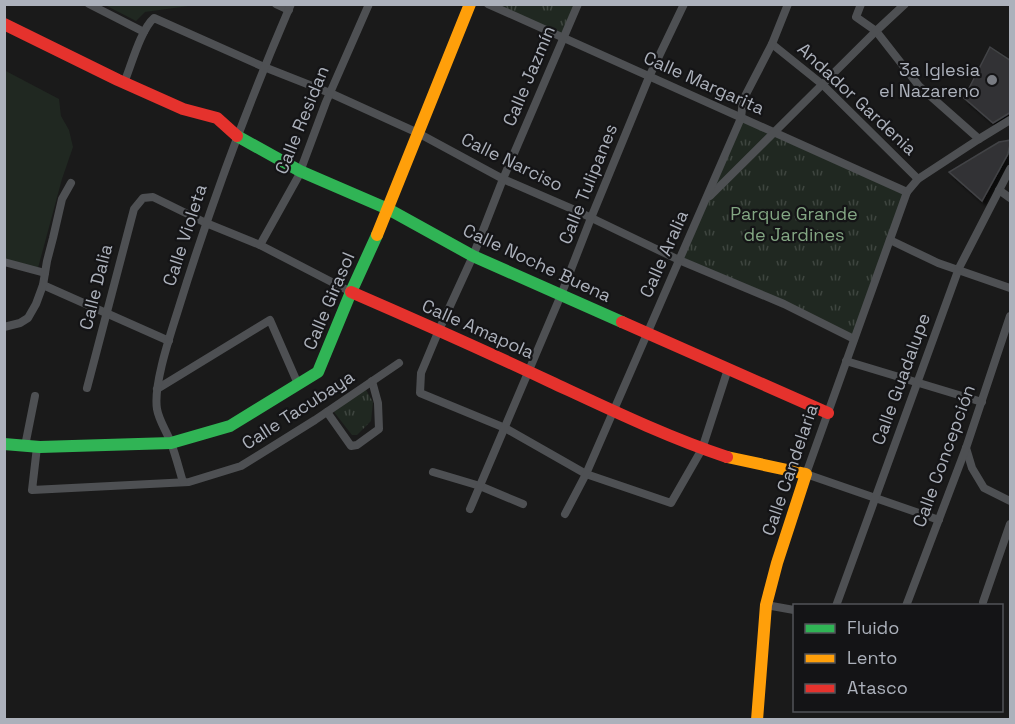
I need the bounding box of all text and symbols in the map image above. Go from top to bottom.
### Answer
street label: Calle Jazmín [497,22,560,130]
street label: Andador Gardenia [793,37,922,160]
street label: Calle Margarita [640,46,768,120]
place label: 3a Iglesia el Nazareno [879,58,980,102]
street label: Calle Residan [269,62,334,177]
marker: 3a Iglesia el Nazareno [985,73,999,87]
street label: Calle Tulipanes [553,120,622,247]
street label: Calle Narciso [457,127,567,196]
street label: Calle Violeta [157,181,212,289]
park label: Parque Grande de Jardines [730,202,858,246]
street label: Calle Aralia [634,207,693,301]
street label: Calle Noche Buena [459,218,615,307]
street label: Calle Dalia [74,242,117,332]
street label: Calle Girasol [298,248,359,353]
street label: Calle Amapola [419,294,538,364]
street label: Calle Guadalupe [866,310,935,448]
street label: Calle Tacubaya [237,365,358,454]
street label: Calle Concepción [907,381,980,530]
street label: Calle Candelaria [756,401,823,539]
legend [793,604,1003,712]
text: Fluido [847,616,899,639]
text: Lento [847,646,897,669]
text: Atasco [847,676,908,699]

